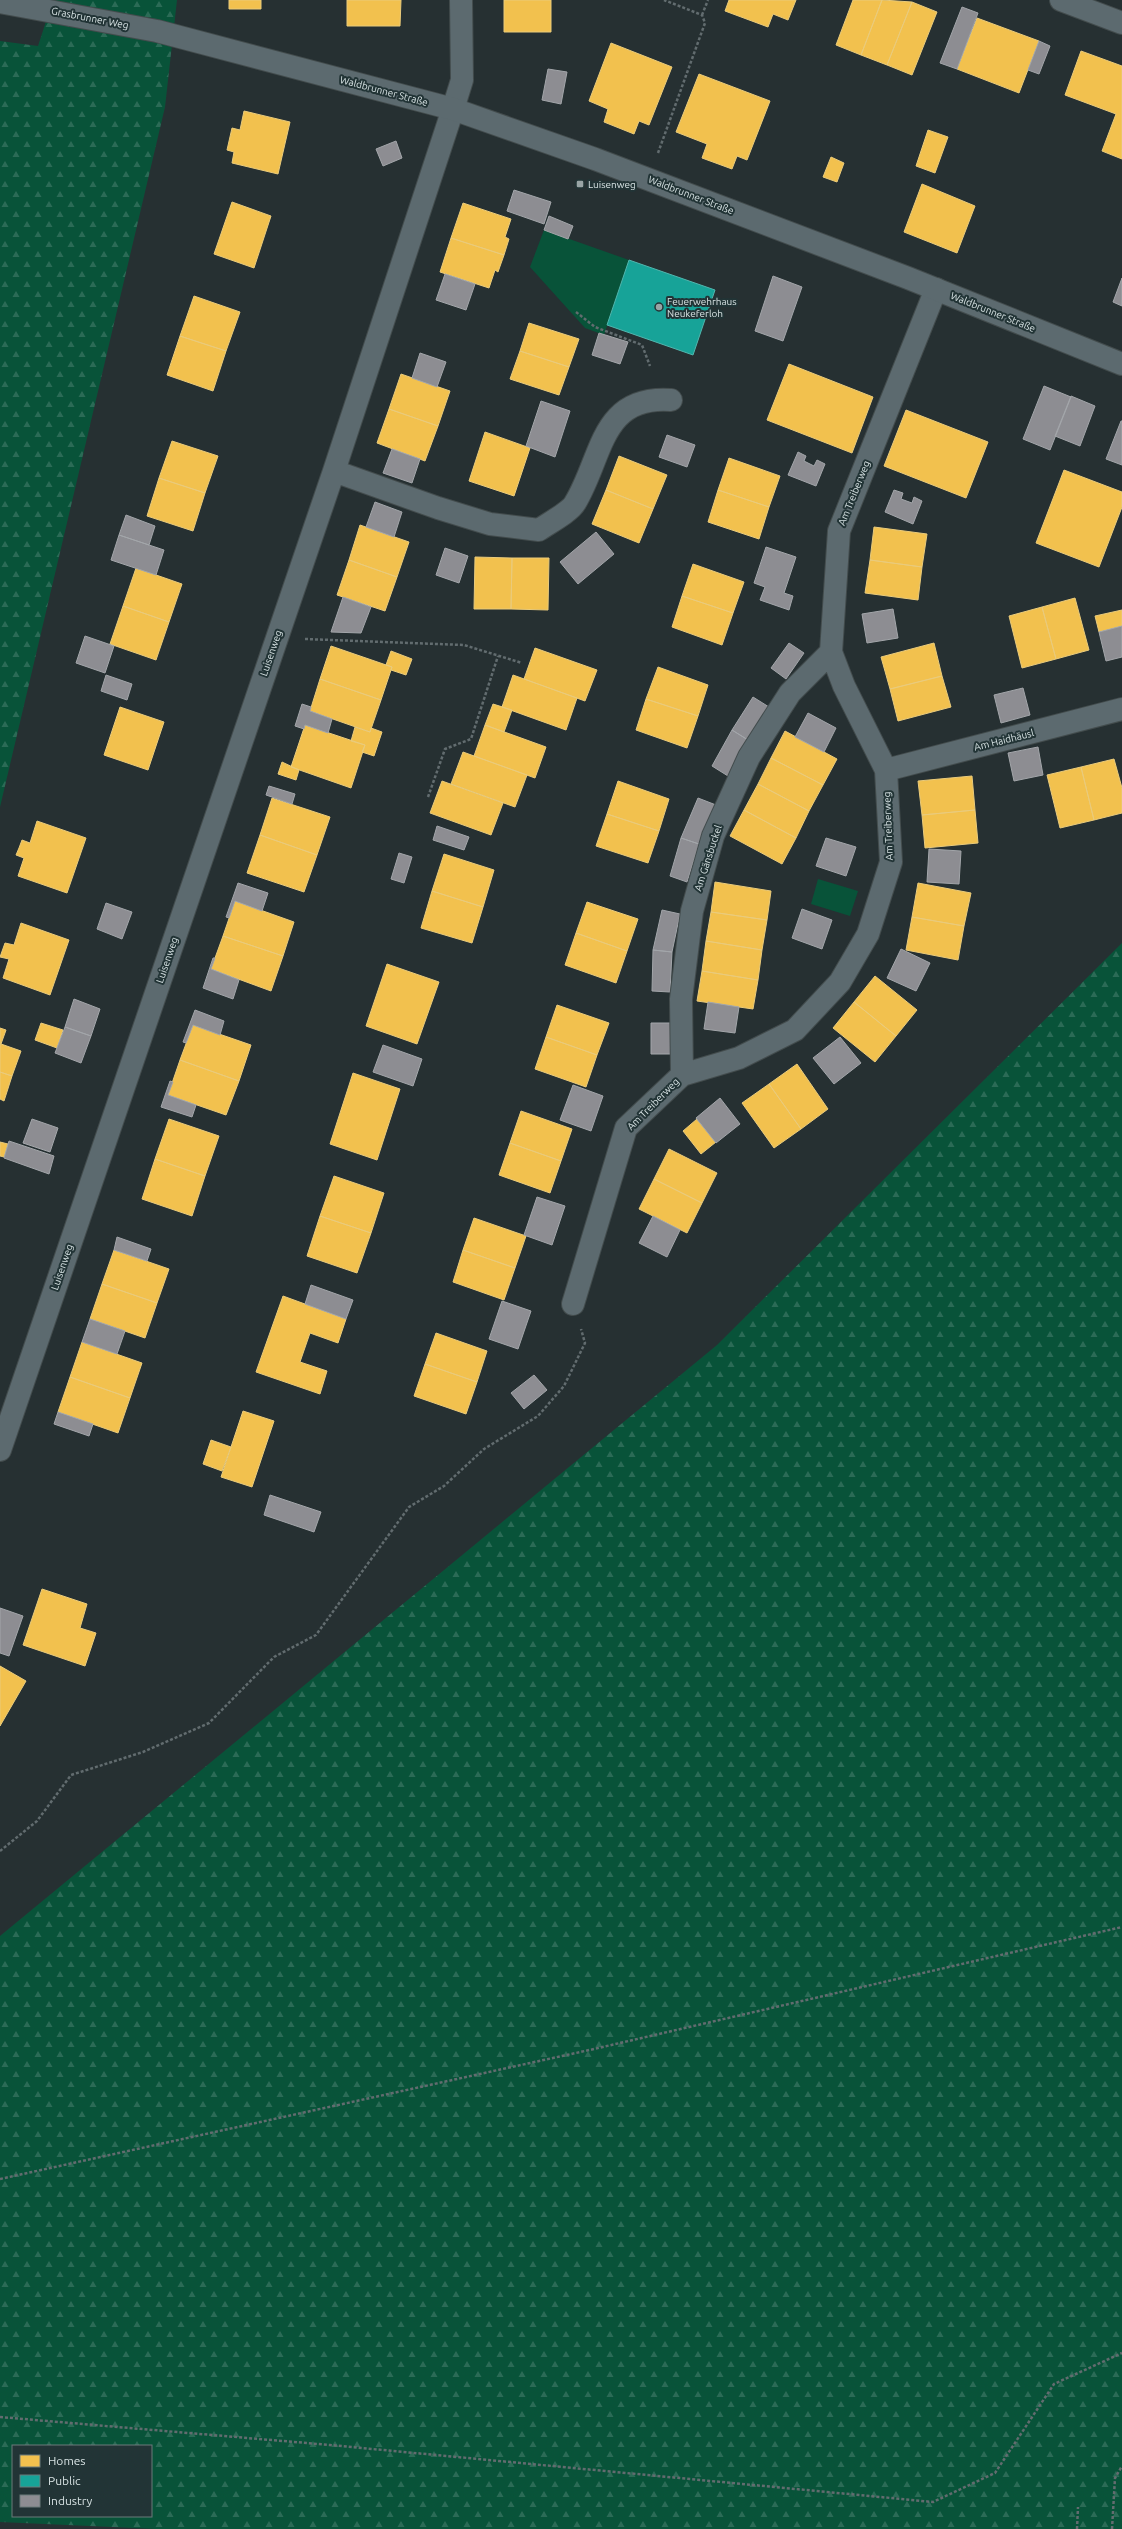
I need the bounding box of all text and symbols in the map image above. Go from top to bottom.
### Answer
street label: Grasbrunner Weg [50,5,130,31]
street label: Waldbrunner Straße [339,74,429,108]
street label: Waldbrunner Straße [647,174,735,216]
marker: Luisenweg [575,179,585,189]
place label: Luisenweg [588,179,636,190]
street label: Waldbrunner Straße [949,290,1037,334]
place label: Feuerwehrhaus Neukeferloh [667,296,737,319]
marker: Feuerwehrhaus Neukeferloh [654,302,664,312]
street label: Am Treiberweg [836,459,872,527]
street label: Luisenweg [258,629,284,677]
street label: Am Haidhäusl [973,727,1035,753]
street label: Am Treiberweg [881,791,895,861]
street label: Am Gänsbuckel [692,823,724,892]
street label: Luisenweg [154,936,180,984]
street label: Am Treiberweg [625,1076,681,1132]
street label: Luisenweg [49,1243,75,1291]
legend [12,2445,152,2517]
text: Homes [48,2454,86,2467]
text: Public [48,2474,81,2487]
text: Industry [48,2494,93,2507]

